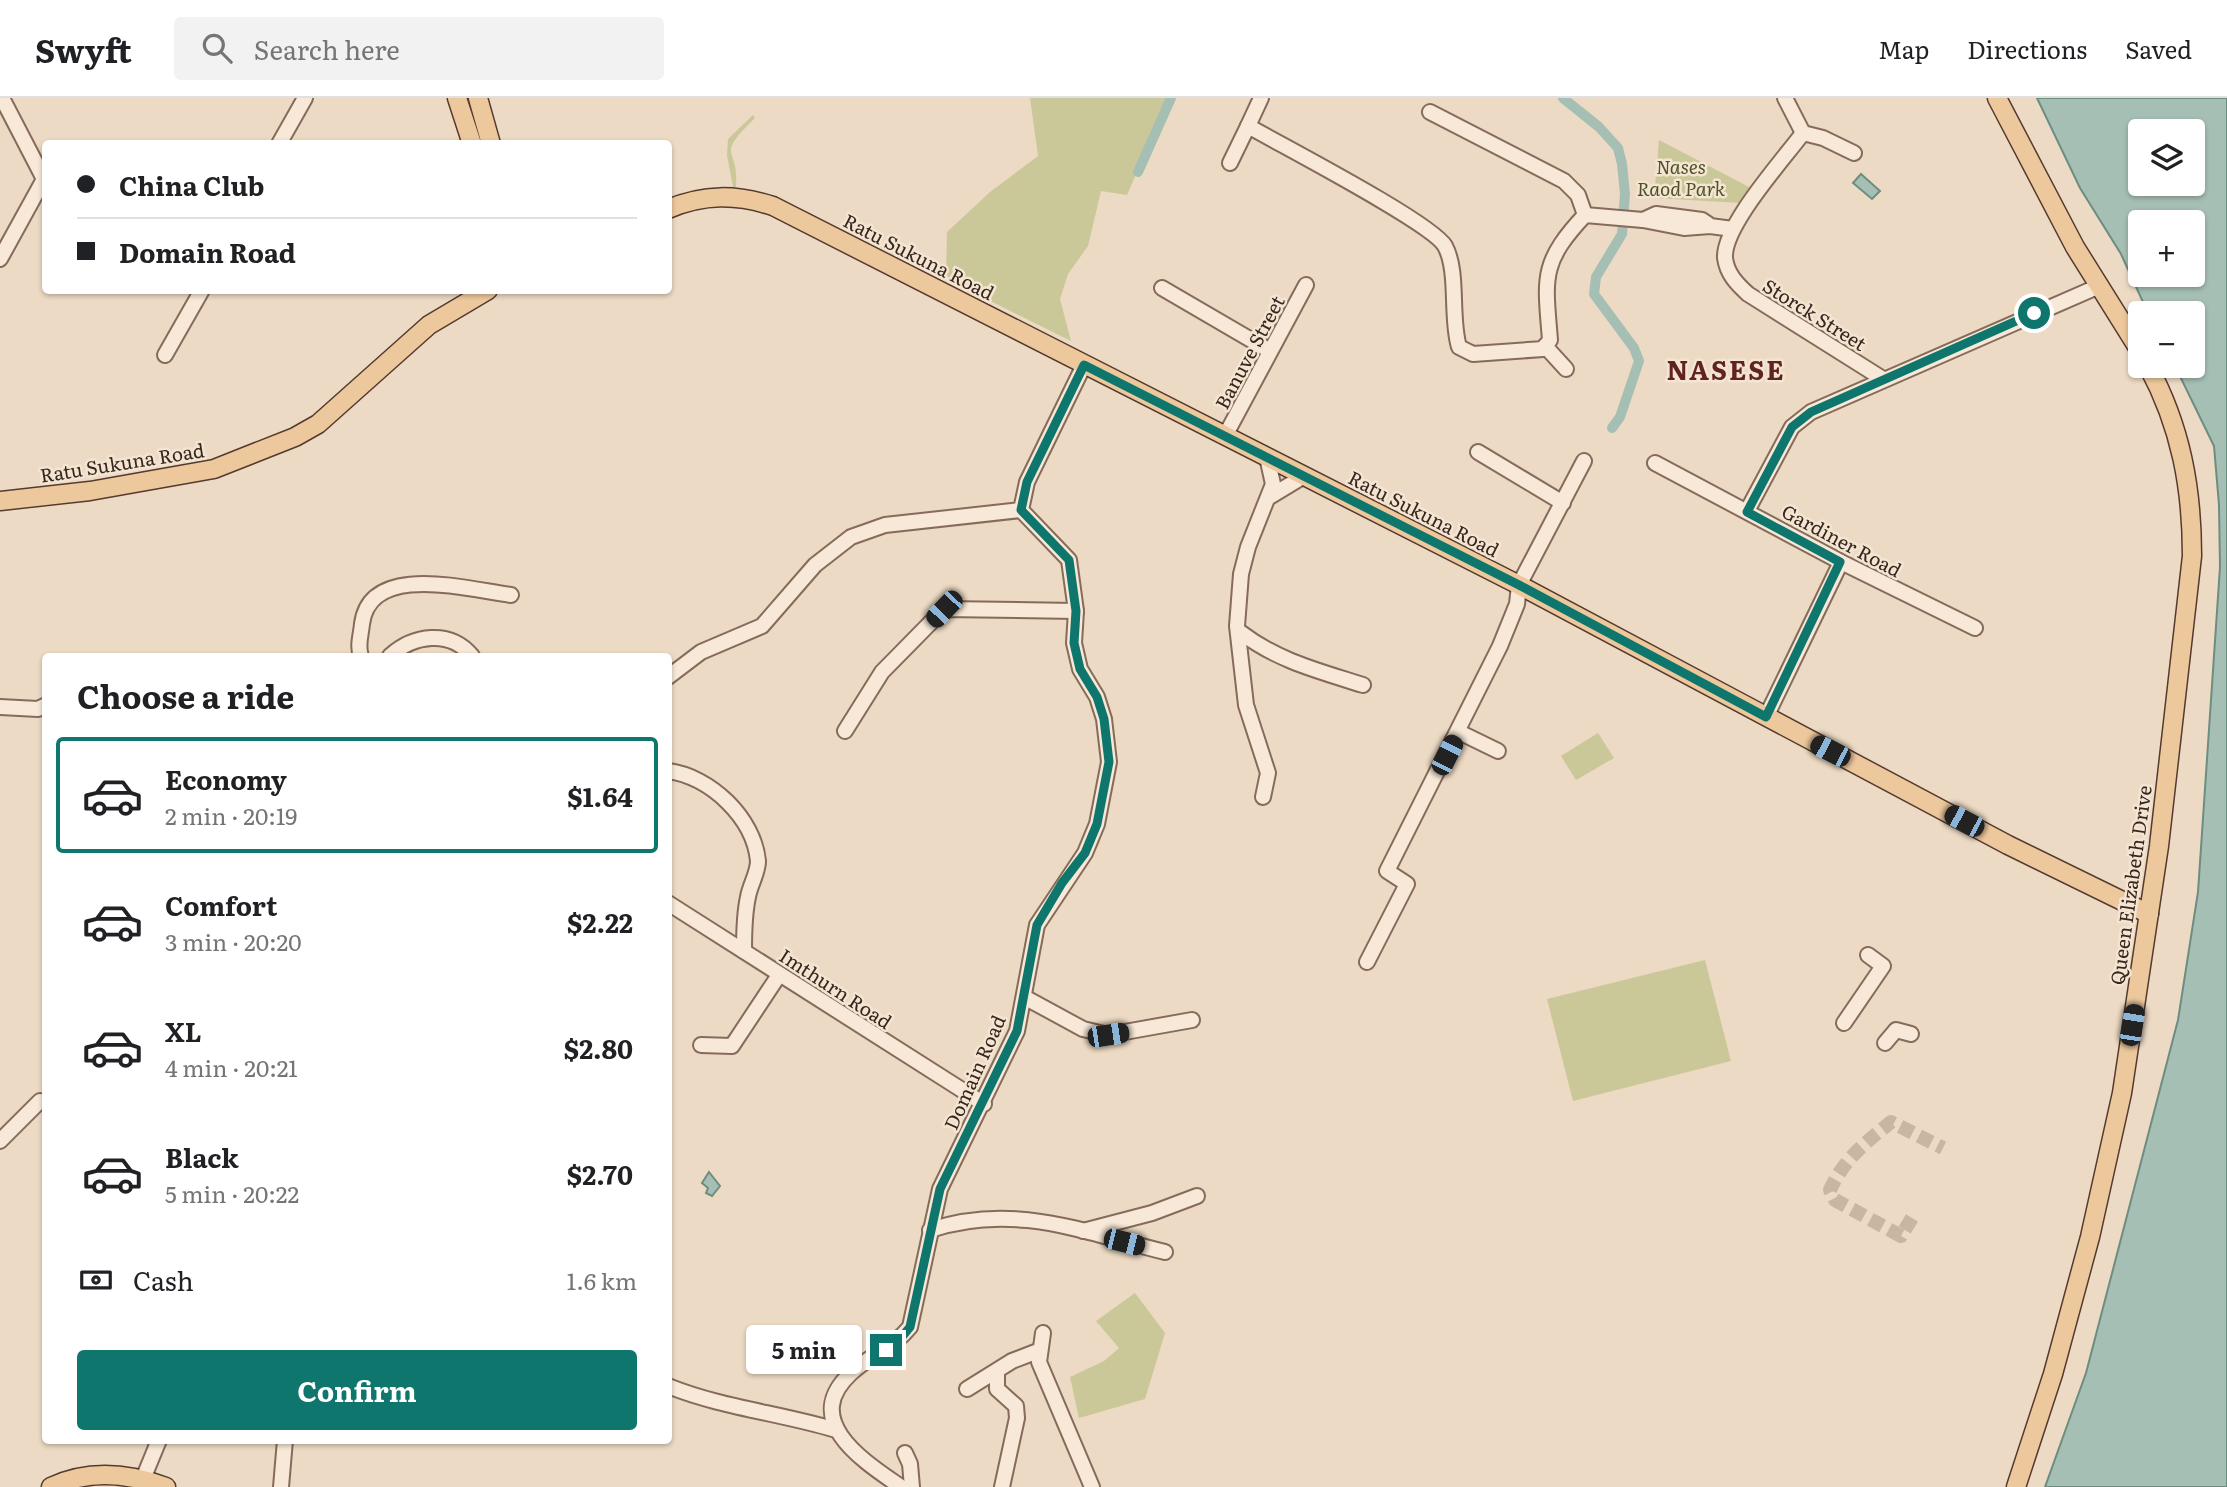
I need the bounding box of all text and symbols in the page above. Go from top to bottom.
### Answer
search box [174,17,664,80]
text: Swyft [35,24,132,73]
icon: search [198,29,236,67]
text: Search here [254,29,400,68]
text: Map [1878,31,1929,66]
text: Directions [1967,31,2087,66]
text: Saved [2125,31,2192,66]
map controls [2128,119,2205,378]
button: layers [2128,119,2205,196]
park label: Nases Raod Park [1637,152,1726,202]
text: China Club [119,165,264,204]
street label: Ratu Sukuna Road [839,206,1000,306]
button: + [2128,210,2205,287]
text: Domain Road [119,232,296,271]
street label: Storck Street [1758,271,1873,357]
street label: Banuve Street [1207,290,1291,414]
route start [2018,297,2050,329]
button: − [2128,301,2205,378]
district label: NASESE [1667,349,1785,388]
street label: Ratu Sukuna Road [38,435,206,489]
street label: Ratu Sukuna Road [1344,463,1505,563]
street label: Gardiner Road [1777,497,1907,584]
car [922,587,967,631]
text: Choose a ride [77,671,294,719]
car [1429,732,1466,778]
car [1807,732,1854,770]
text: Economy [165,759,287,798]
icon: car [81,764,144,827]
text: $1.64 [567,776,633,815]
street label: Queen Elizabeth Drive [2102,783,2158,987]
text: 2 min · 20:19 [165,798,297,832]
car [1941,802,1988,840]
text: Comfort [165,885,277,924]
icon: car [81,890,144,953]
text: $2.22 [567,902,633,941]
text: 3 min · 20:20 [165,924,301,958]
street label: Imthurn Road [774,941,898,1035]
car [2119,1003,2146,1047]
street label: Domain Road [936,1010,1012,1134]
text: XL [165,1011,202,1050]
icon: car [81,1016,144,1079]
car [1086,1021,1131,1049]
text: $2.80 [564,1028,633,1067]
text: 4 min · 20:21 [165,1050,298,1084]
text: Black [165,1137,239,1176]
icon: car [81,1142,144,1205]
text: $2.70 [567,1154,633,1193]
text: 5 min · 20:22 [165,1176,299,1210]
car [1102,1227,1147,1257]
text: Cash [133,1260,194,1299]
icon: cash [77,1261,115,1299]
text: 1.6 km [567,1263,637,1297]
callout: 5 min [746,1326,862,1374]
text: 5 min [772,1332,836,1366]
route end [870,1334,902,1366]
button: Confirm [77,1350,637,1430]

